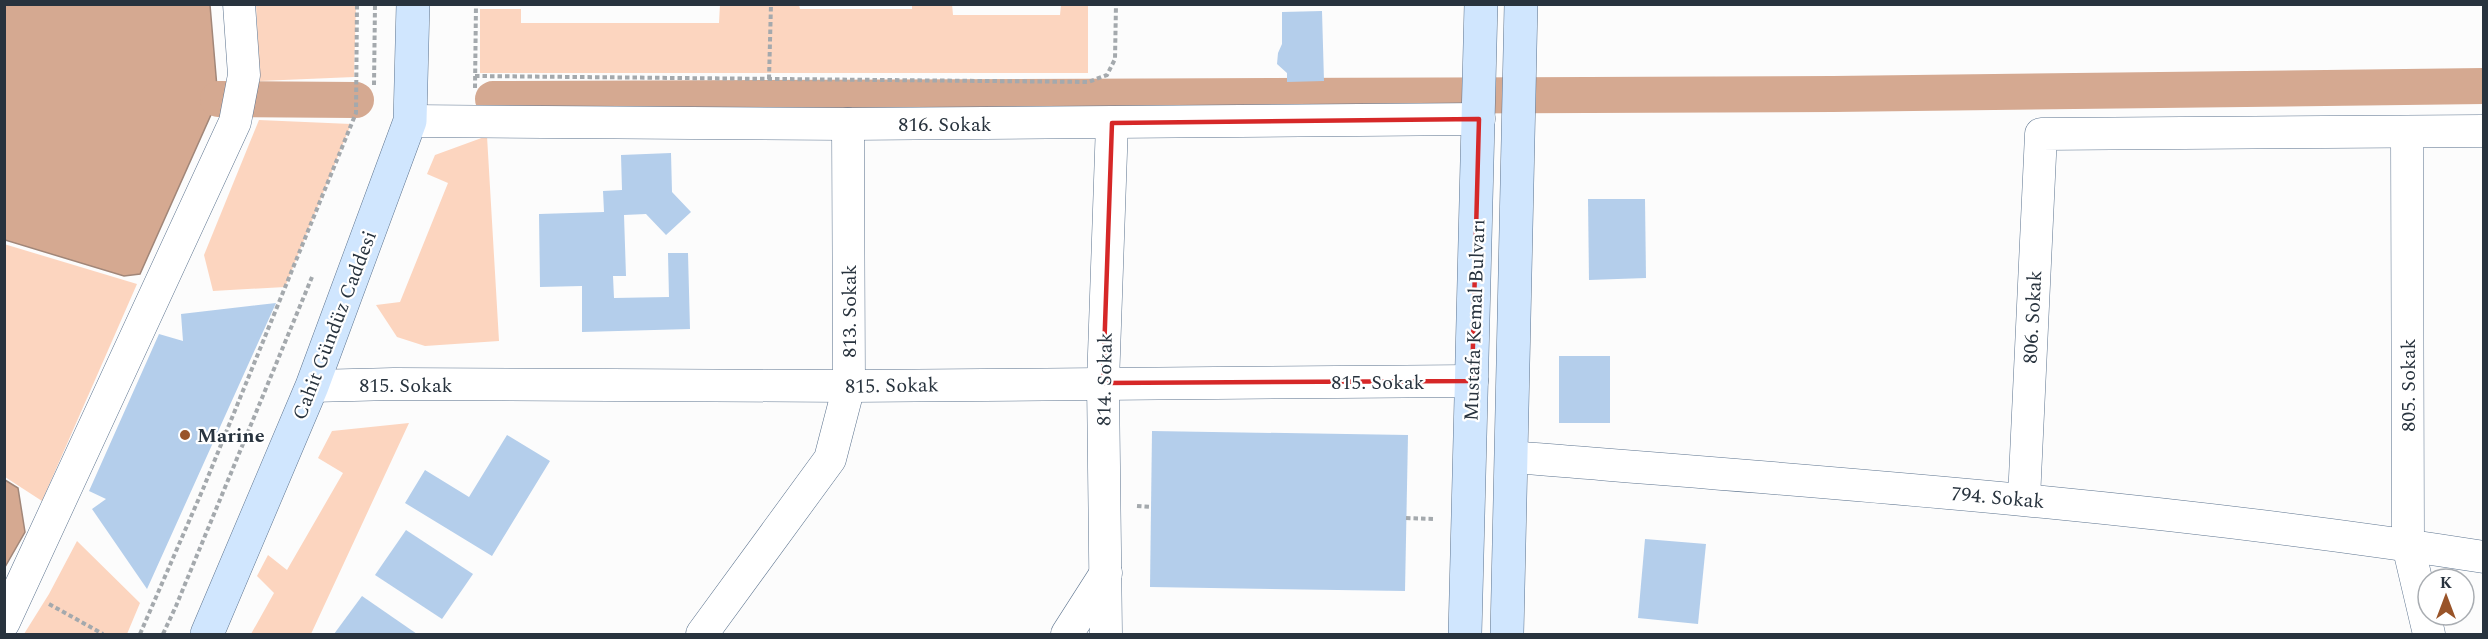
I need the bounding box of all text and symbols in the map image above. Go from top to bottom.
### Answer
street label: 816. Sokak [898,110,992,140]
street label: Mustafa Kemal Bulvarı [1456,218,1494,422]
street label: Cahit Gündüz Caddesi [285,226,385,424]
street label: 813. Sokak [835,264,865,358]
street label: 806. Sokak [2016,270,2050,365]
street label: 814. Sokak [1089,332,1121,426]
street label: 805. Sokak [2394,338,2424,432]
street label: 815. Sokak [1331,368,1425,398]
street label: 815. Sokak [845,370,939,402]
street label: 815. Sokak [359,371,453,401]
place label: Marine [197,421,265,451]
marker: Marine [178,428,192,442]
street label: 794. Sokak [1950,479,2046,517]
north arrow [2416,567,2476,627]
text: K [2440,571,2453,595]

